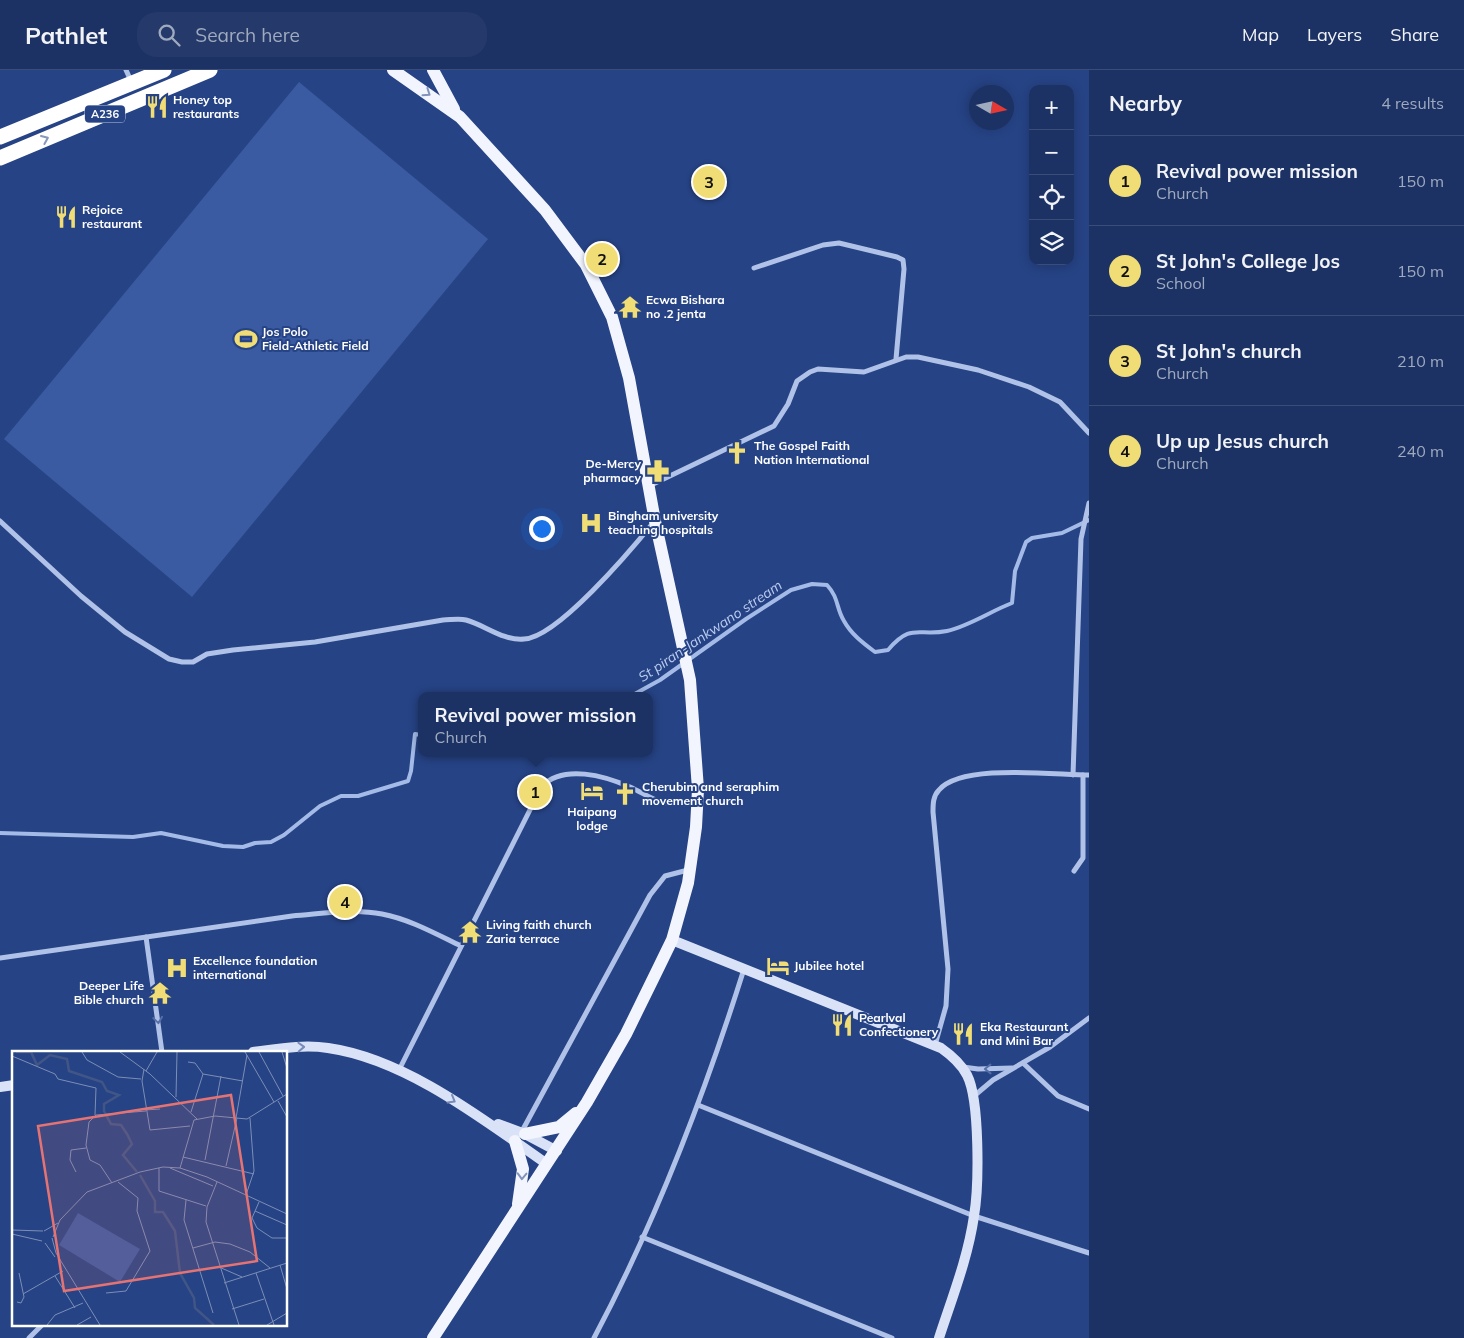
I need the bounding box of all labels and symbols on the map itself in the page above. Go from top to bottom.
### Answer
north arrow [969,85,1014,130]
one-way arrow [421,87,431,96]
place label: Honey top restaurants [173,92,239,121]
restaurant icon: Honey top restaurants [144,94,170,120]
road number: A236 [85,106,125,122]
one-way arrow [40,135,49,145]
pin: 3 [693,163,725,201]
place label: Rejoice restaurant [82,202,143,231]
restaurant icon: Rejoice restaurant [53,204,79,230]
pin: 2 [586,240,618,278]
place label: Ecwa Bishara no .2 jenta [646,292,725,321]
temple icon: Ecwa Bishara no .2 jenta [617,294,643,320]
place label: Jos Polo Field-Athletic Field [262,324,369,353]
sports icon: Jos Polo Field-Athletic Field [233,326,259,352]
place label: The Gospel Faith Nation International [754,438,870,467]
church icon: The Gospel Faith Nation International [724,440,750,466]
place label: De-Mercy pharmacy [583,456,641,485]
pharmacy icon: De-Mercy pharmacy [645,458,671,484]
place label: Bingham university teaching hospitals [608,508,719,537]
hospital icon: Bingham university teaching hospitals [578,510,604,536]
your location [529,516,555,542]
water label: St piran-Jankwano stream [635,576,785,686]
pin: 1 [519,773,551,811]
hotel icon: Haipang lodge [579,778,605,804]
place label: Cherubim and seraphim movement church [642,779,779,808]
church icon: Cherubim and seraphim movement church [612,781,638,807]
place label: Haipang lodge [567,804,617,833]
pin: 4 [329,883,361,921]
place label: Living faith church Zaria terrace [486,917,592,946]
temple icon: Living faith church Zaria terrace [457,919,483,945]
place label: Excellence foundation international [193,953,318,982]
hotel icon: Jubilee hotel [765,953,791,979]
hospital icon: Excellence foundation international [164,955,190,981]
place label: Jubilee hotel [794,958,864,973]
place label: Deeper Life Bible church [74,978,144,1007]
temple icon: Deeper Life Bible church [147,980,173,1006]
place label: Pearlval Confectionery [859,1010,939,1039]
restaurant icon: Pearlval Confectionery [829,1012,855,1038]
one-way arrow [152,1016,163,1024]
place label: Eka Restaurant and Mini Bar [980,1019,1069,1048]
restaurant icon: Eka Restaurant and Mini Bar [950,1021,976,1047]
one-way arrow [297,1042,305,1053]
inset map [12,1051,288,1326]
one-way arrow [984,1064,992,1074]
one-way arrow [446,1094,455,1104]
one-way arrow [517,1172,528,1180]

